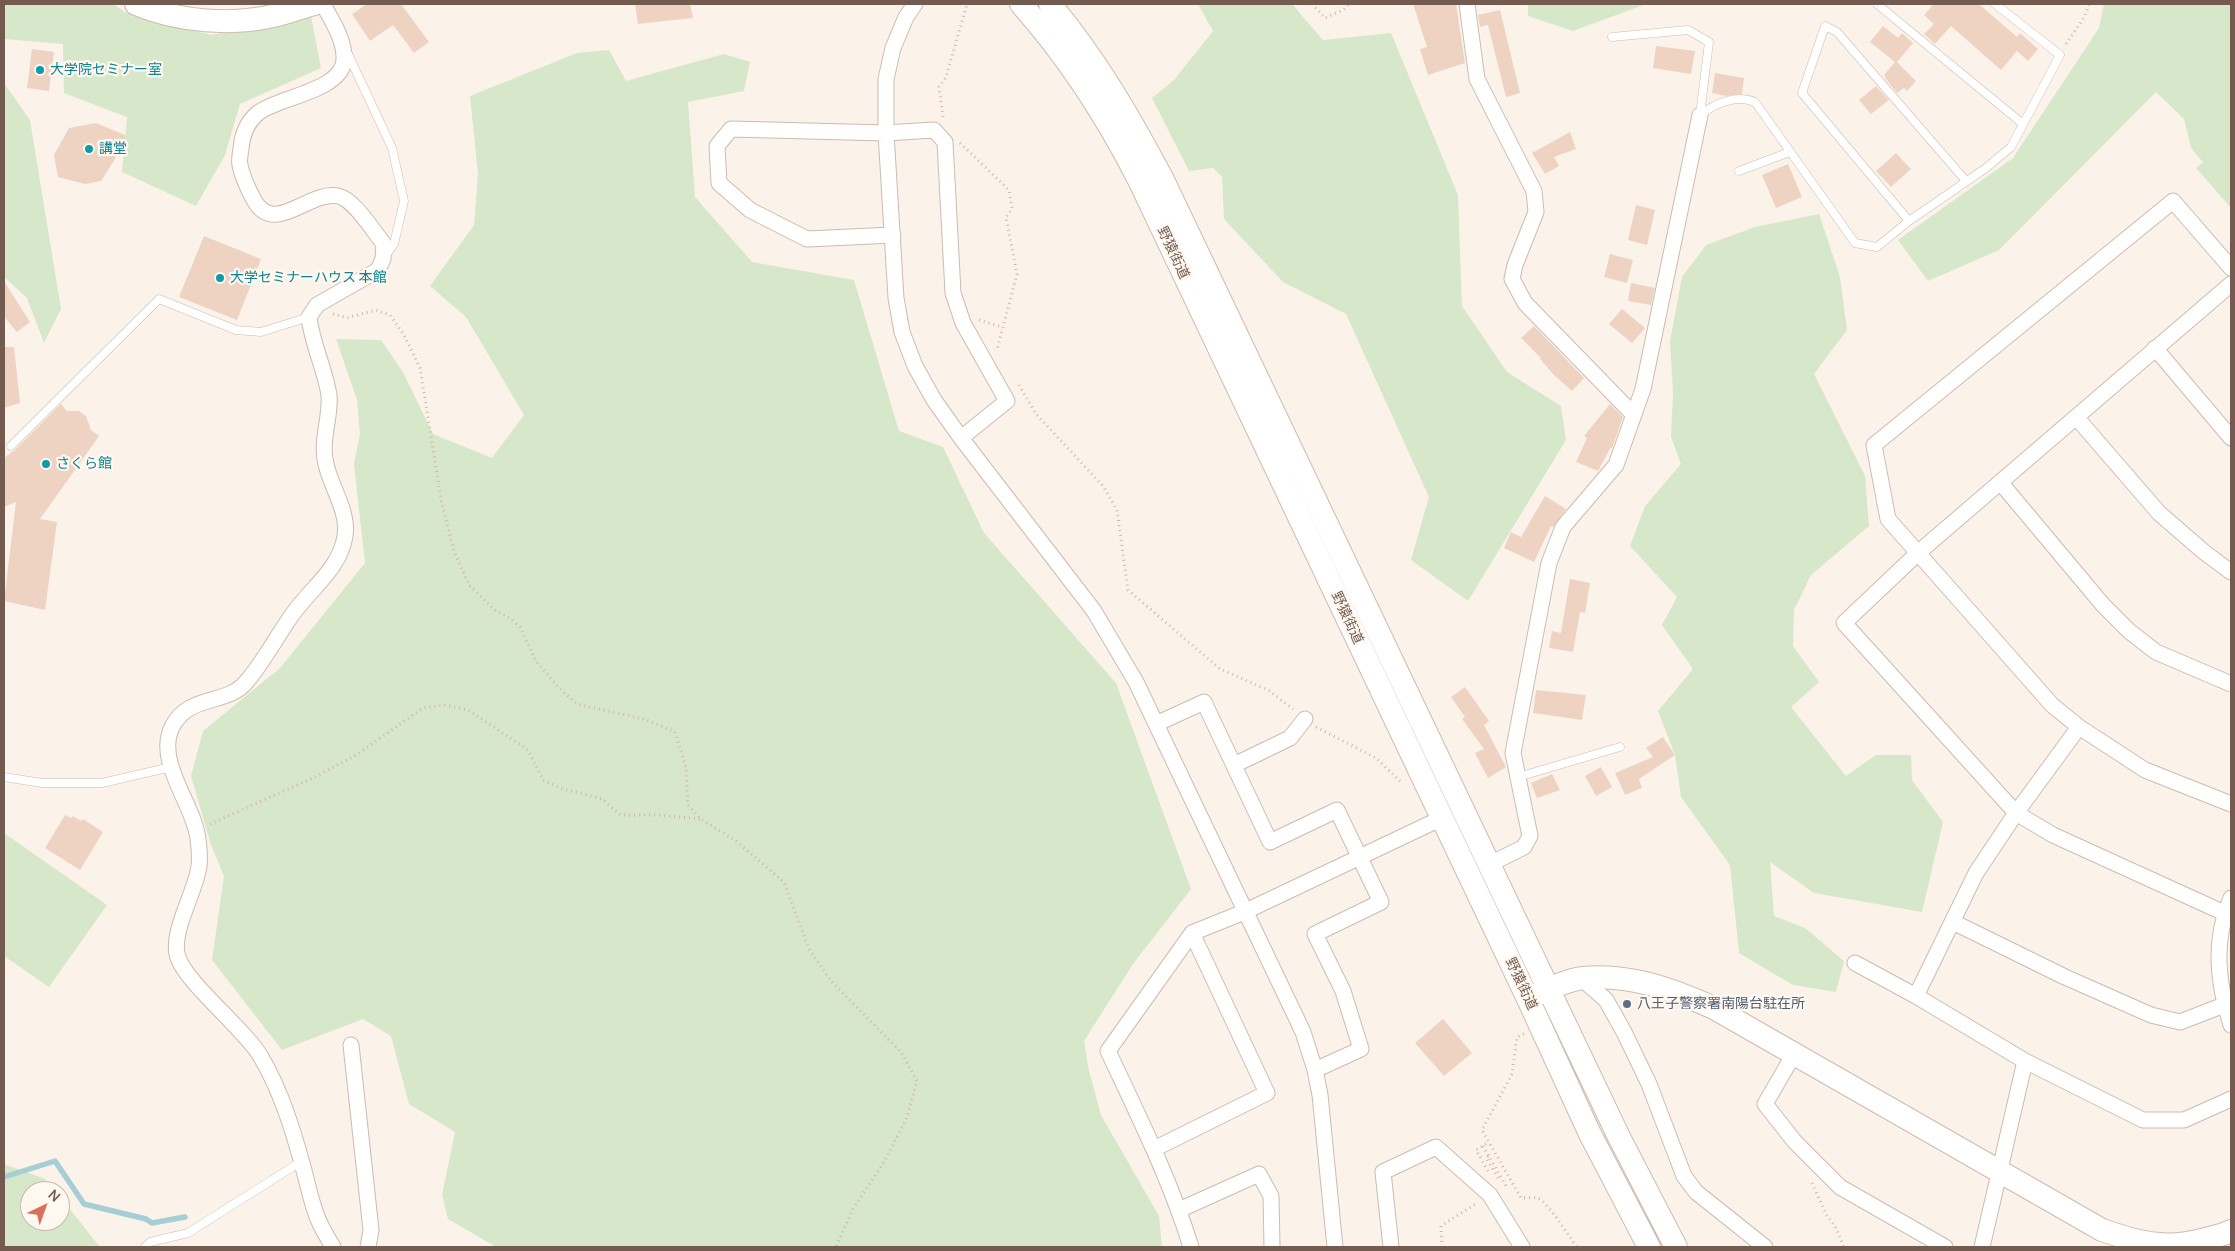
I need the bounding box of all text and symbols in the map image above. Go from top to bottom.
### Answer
place label: 大学院セミナー室 [50,62,162,78]
marker: 大学院セミナー室 [34,64,46,76]
place label: 講堂 [99,141,127,157]
marker: 講堂 [83,143,95,155]
street label: 野猿街道 [1154,224,1192,282]
place label: 大学セミナーハウス 本館 [230,270,387,286]
marker: 大学セミナーハウス 本館 [214,272,226,284]
place label: さくら館 [56,456,112,472]
marker: さくら館 [40,458,52,470]
street label: 野猿街道 [1328,589,1366,647]
street label: 野猿街道 [1502,955,1540,1013]
place label: 八王子警察署南陽台駐在所 [1637,996,1805,1012]
marker: 八王子警察署南陽台駐在所 [1621,998,1633,1010]
north arrow [20,1181,70,1231]
text: N [45,1185,65,1206]

